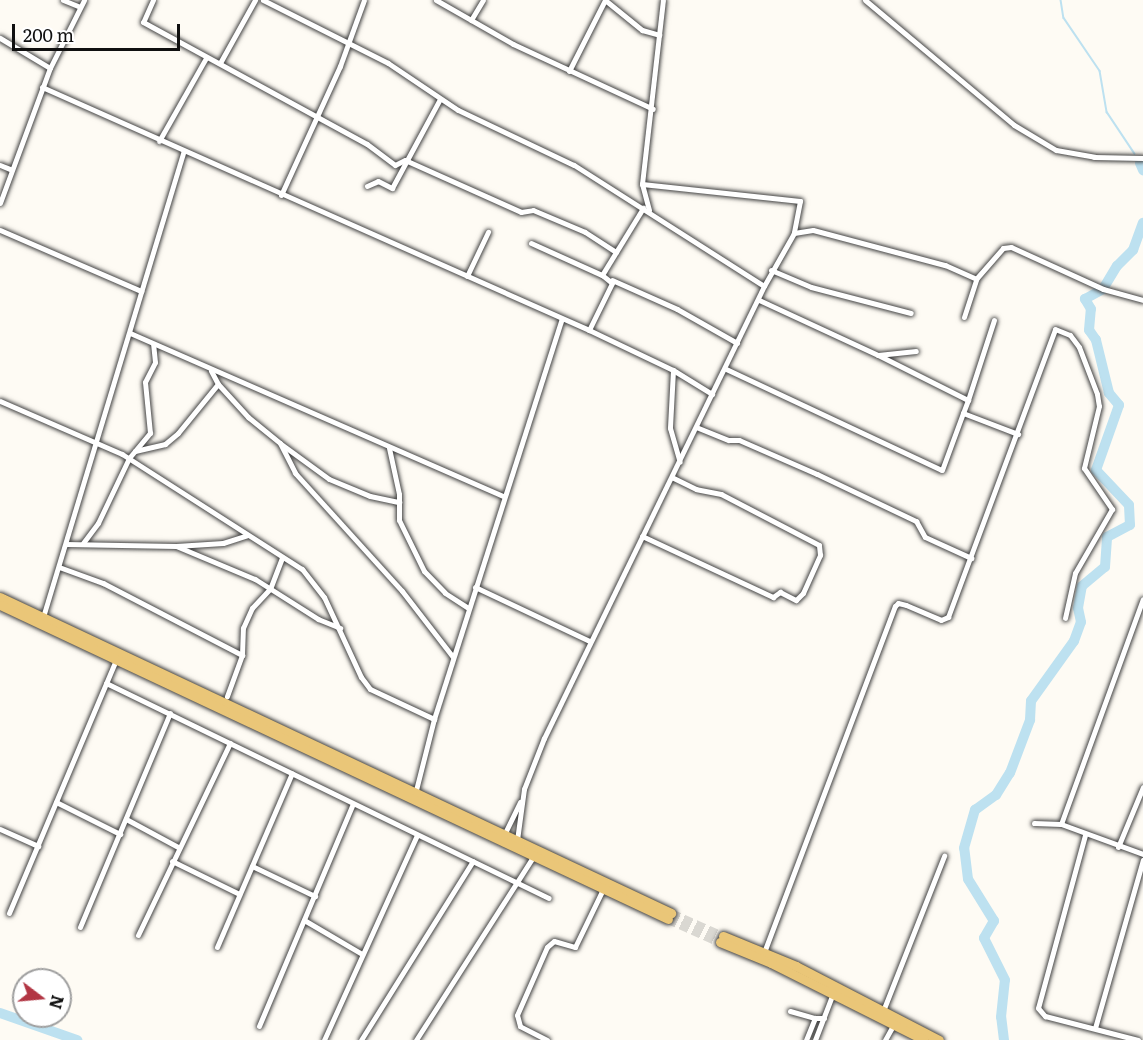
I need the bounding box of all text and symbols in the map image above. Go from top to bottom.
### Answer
scale bar [15,12,183,50]
text: 200 m [23,21,74,48]
north arrow [12,968,72,1028]
text: N [44,993,71,1012]

